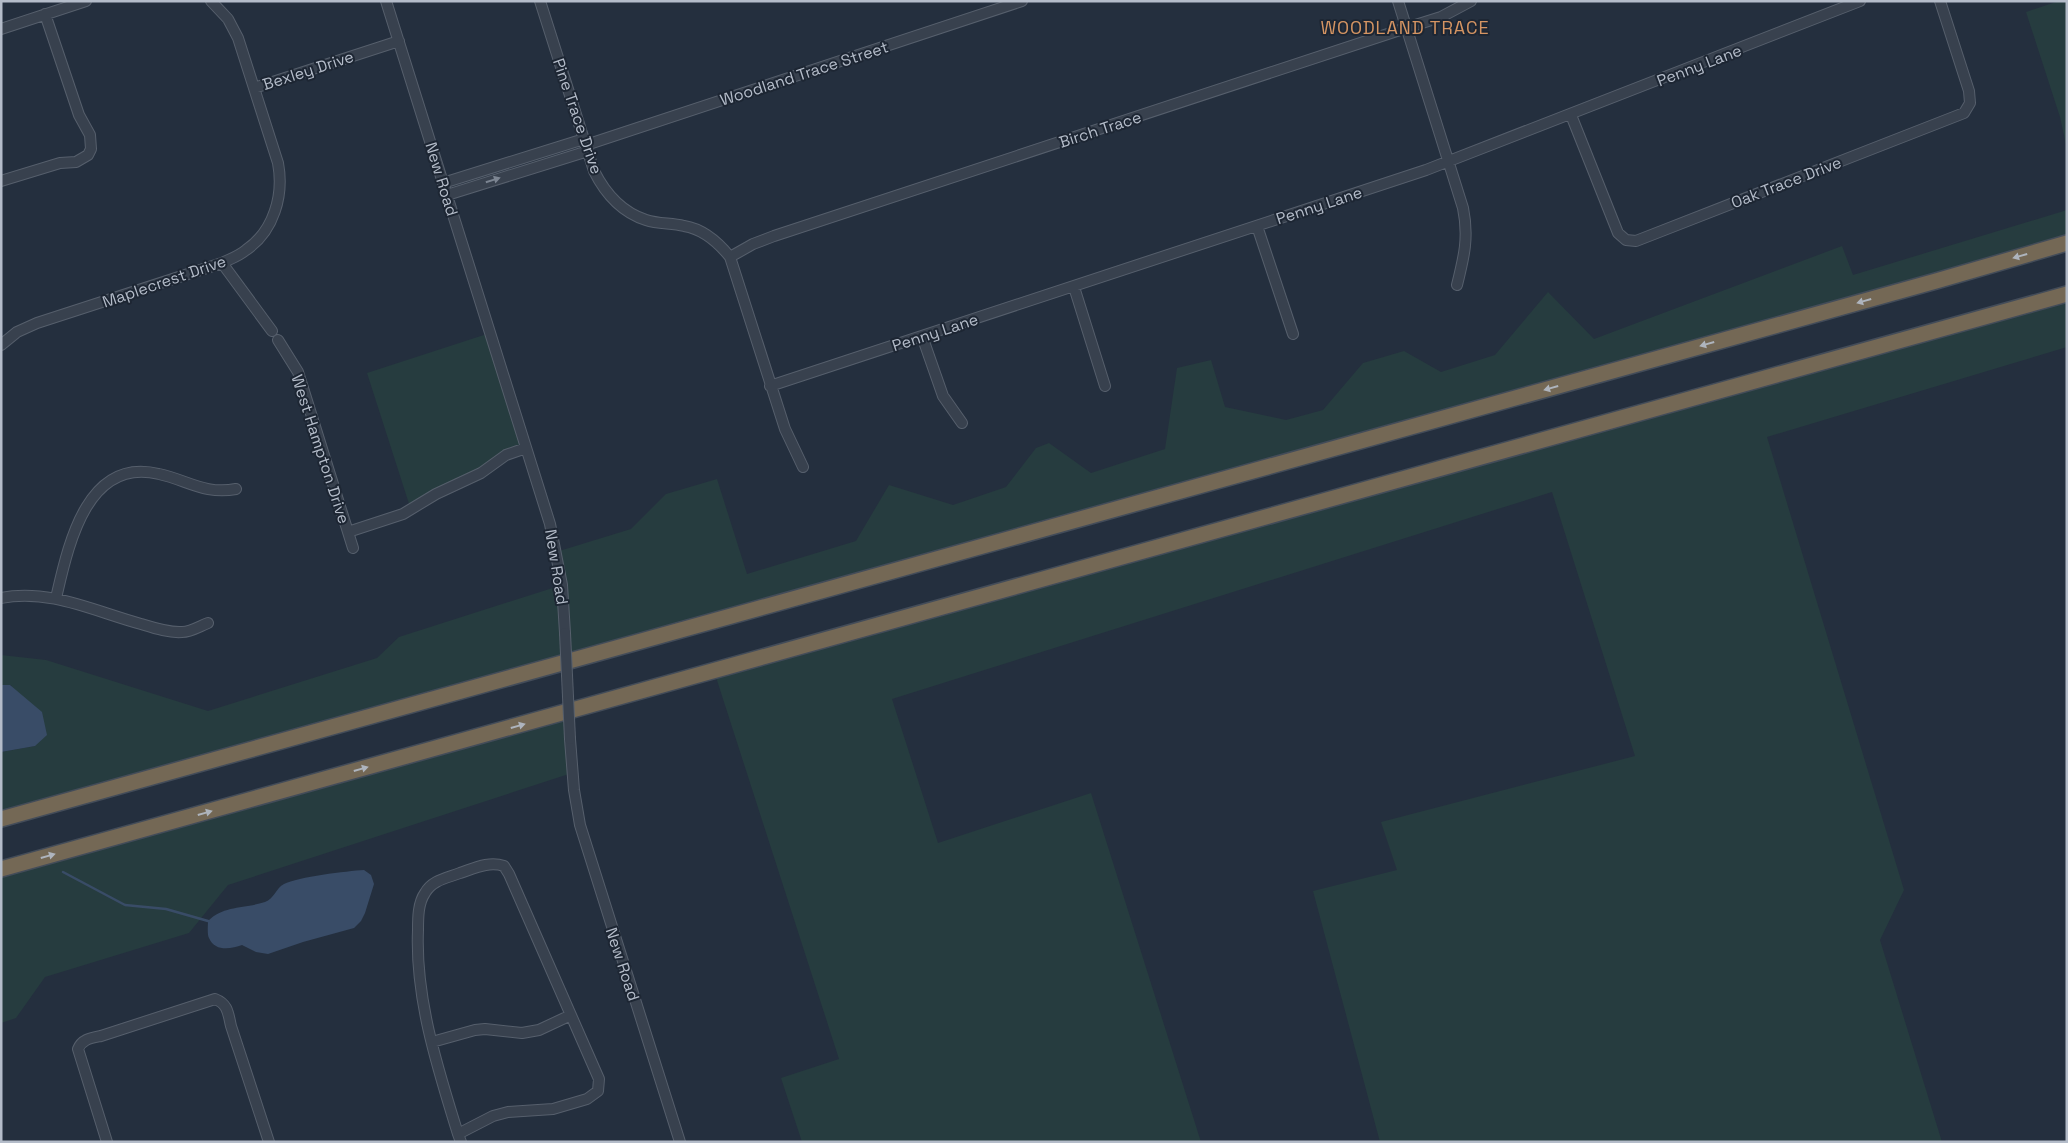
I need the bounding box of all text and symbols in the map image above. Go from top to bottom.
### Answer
district label: WOODLAND TRACE [1320,16,1490,39]
street label: Woodland Trace Street [717,36,891,111]
street label: Penny Lane [1654,40,1745,91]
street label: Bexley Drive [260,46,356,95]
street label: Pine Trace Drive [548,56,607,177]
street label: Birch Trace [1056,106,1144,153]
street label: New Road [420,140,463,219]
street label: Oak Trace Drive [1728,152,1844,213]
one-way arrow [486,176,501,184]
street label: Penny Lane [1273,182,1365,229]
street label: Maplecrest Drive [99,250,229,312]
one-way arrow [2012,253,2027,261]
one-way arrow [1856,297,1871,305]
street label: Penny Lane [889,309,981,356]
one-way arrow [1700,341,1715,349]
street label: West Hampton Drive [286,372,355,526]
one-way arrow [1543,384,1558,392]
street label: New Road [540,528,573,606]
one-way arrow [510,721,525,729]
one-way arrow [354,765,369,773]
one-way arrow [197,808,212,816]
one-way arrow [41,852,56,860]
street label: New Road [601,925,644,1004]

